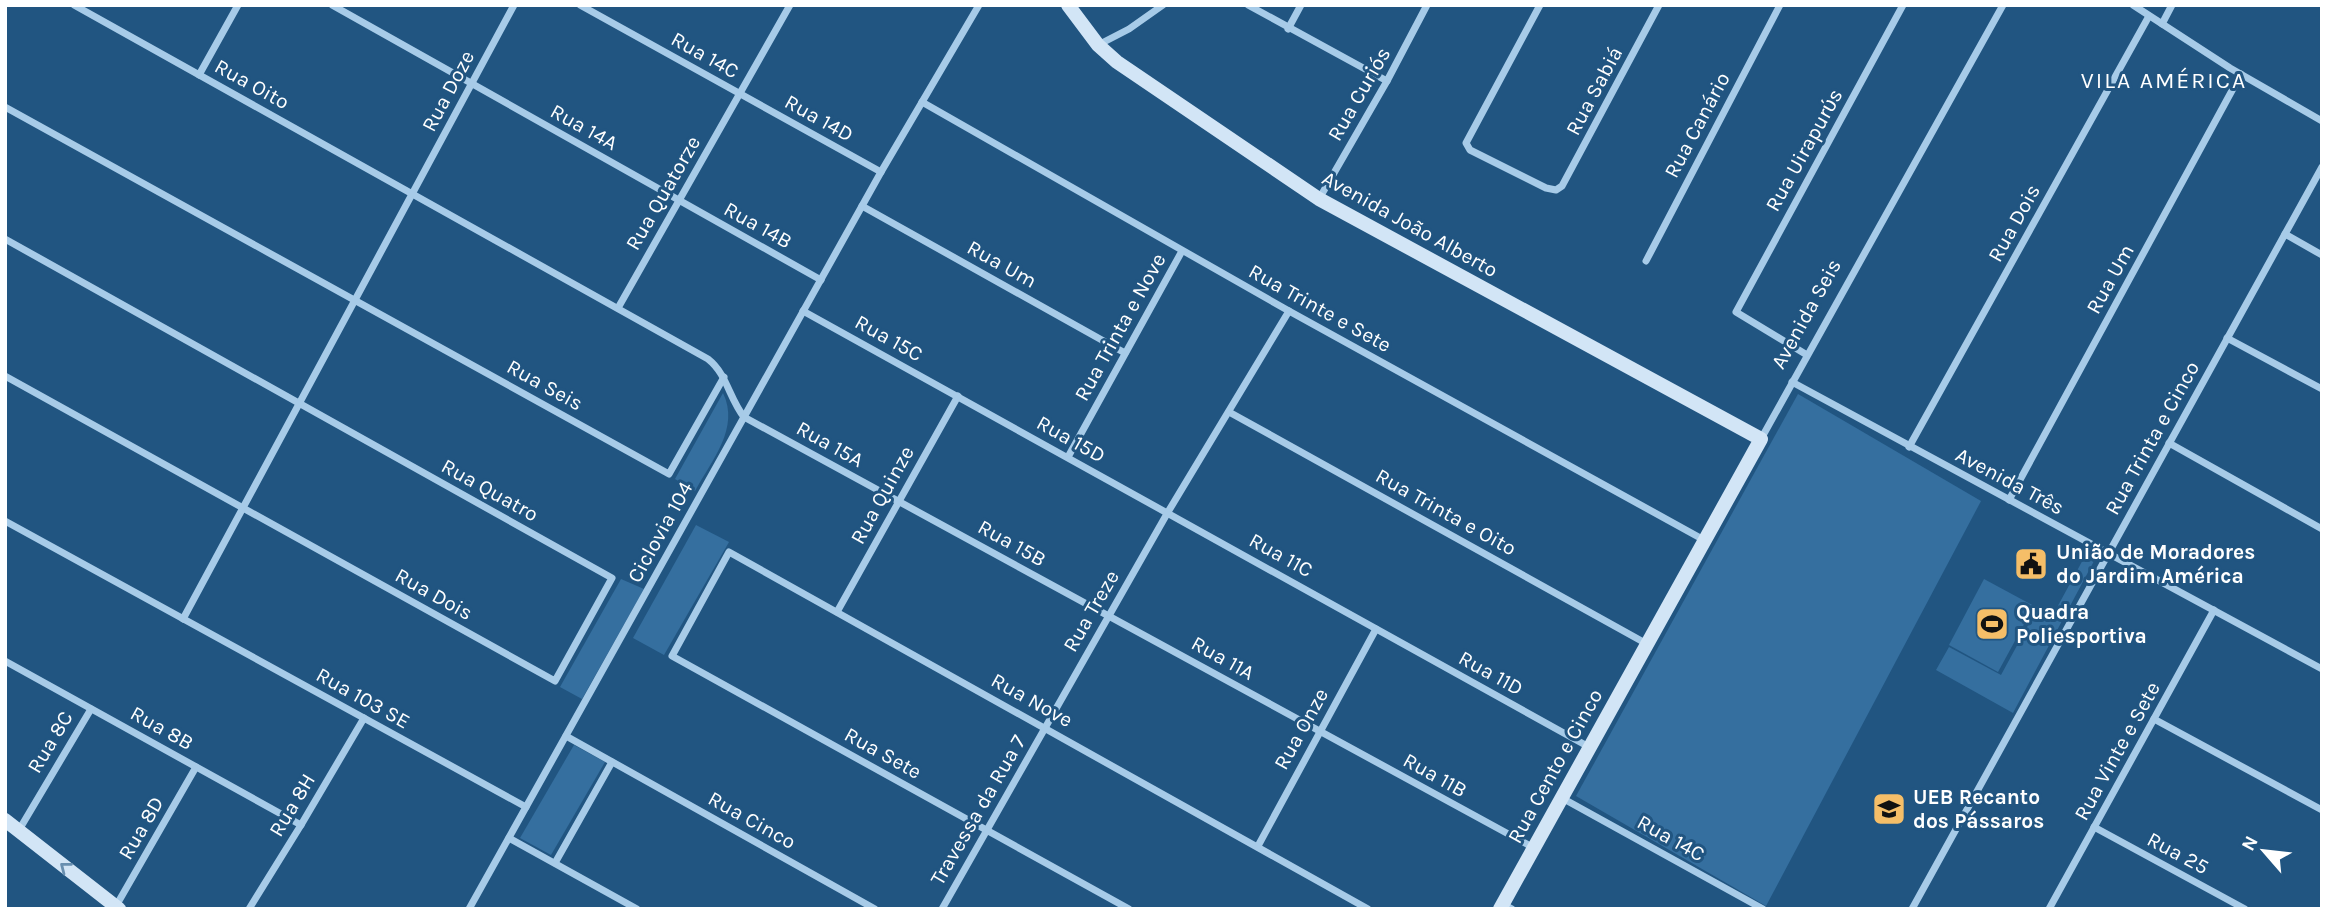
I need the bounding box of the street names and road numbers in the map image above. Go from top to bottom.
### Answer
street label: Rua 14C [667,27,743,83]
street label: Rua Curiós [1323,43,1395,145]
street label: Rua Sabiá [1561,43,1627,139]
street label: Rua Doze [417,46,479,136]
street label: Rua Oito [211,54,293,114]
street label: Rua Canário [1659,68,1735,182]
street label: Rua Uirapurύs [1760,85,1848,215]
street label: Rua 14D [781,89,857,147]
street label: Rua 14A [546,99,622,155]
street label: Rua Quatorze [621,132,705,254]
street label: Avenida João Alberto [1318,166,1502,282]
street label: Rua Dois [1983,180,2045,266]
street label: Rua 14B [720,197,796,253]
street label: Rua Um [963,235,1041,293]
street label: Rua Um [2081,240,2139,318]
street label: Rua Trinta e Nove [1070,249,1170,405]
street label: Avenida Seis [1766,255,1846,373]
street label: Rua Trinte e Sete [1245,259,1395,357]
street label: Rua 15C [851,310,927,366]
street label: Rua Seis [503,354,587,416]
street label: Rua Trinta e Cinco [2100,357,2204,519]
street label: Rua 15D [1032,410,1110,468]
street label: Rua 15A [792,416,868,472]
street label: Rua Quinze [845,442,919,548]
street label: Avenida Três [1952,442,2068,520]
street label: Rua Quatro [437,454,543,526]
street label: Rua Trinta e Oito [1372,463,1520,561]
street label: Ciclovia 104 [622,477,698,587]
street label: Rua 15B [974,515,1050,571]
street label: Rua 11C [1245,528,1317,582]
street label: Rua Dois [391,563,477,625]
street label: Rua Treze [1058,566,1124,656]
street label: Rua 11A [1187,631,1259,685]
street label: Rua 11D [1455,646,1527,700]
street label: Rua 103 SE [312,662,414,734]
street label: Rua Nove [987,668,1077,732]
street label: Rua Vinte e Sete [2069,678,2165,824]
street label: Rua Onze [1269,684,1333,774]
street label: Rua Cento e Cinco [1503,685,1607,847]
street label: Rua 8B [126,701,198,755]
street label: Rua 8C [22,707,78,777]
street label: Rua Sete [840,722,926,784]
street label: Travessa da Rua 7 [925,731,1031,889]
street label: Rua 11B [1399,748,1471,802]
street label: Rua 8H [264,769,320,841]
street label: Rua Cinco [704,786,800,854]
street label: Rua 8D [113,792,169,864]
street label: Rua 14C [1633,810,1709,866]
street label: Rua 25 [2143,827,2213,879]

